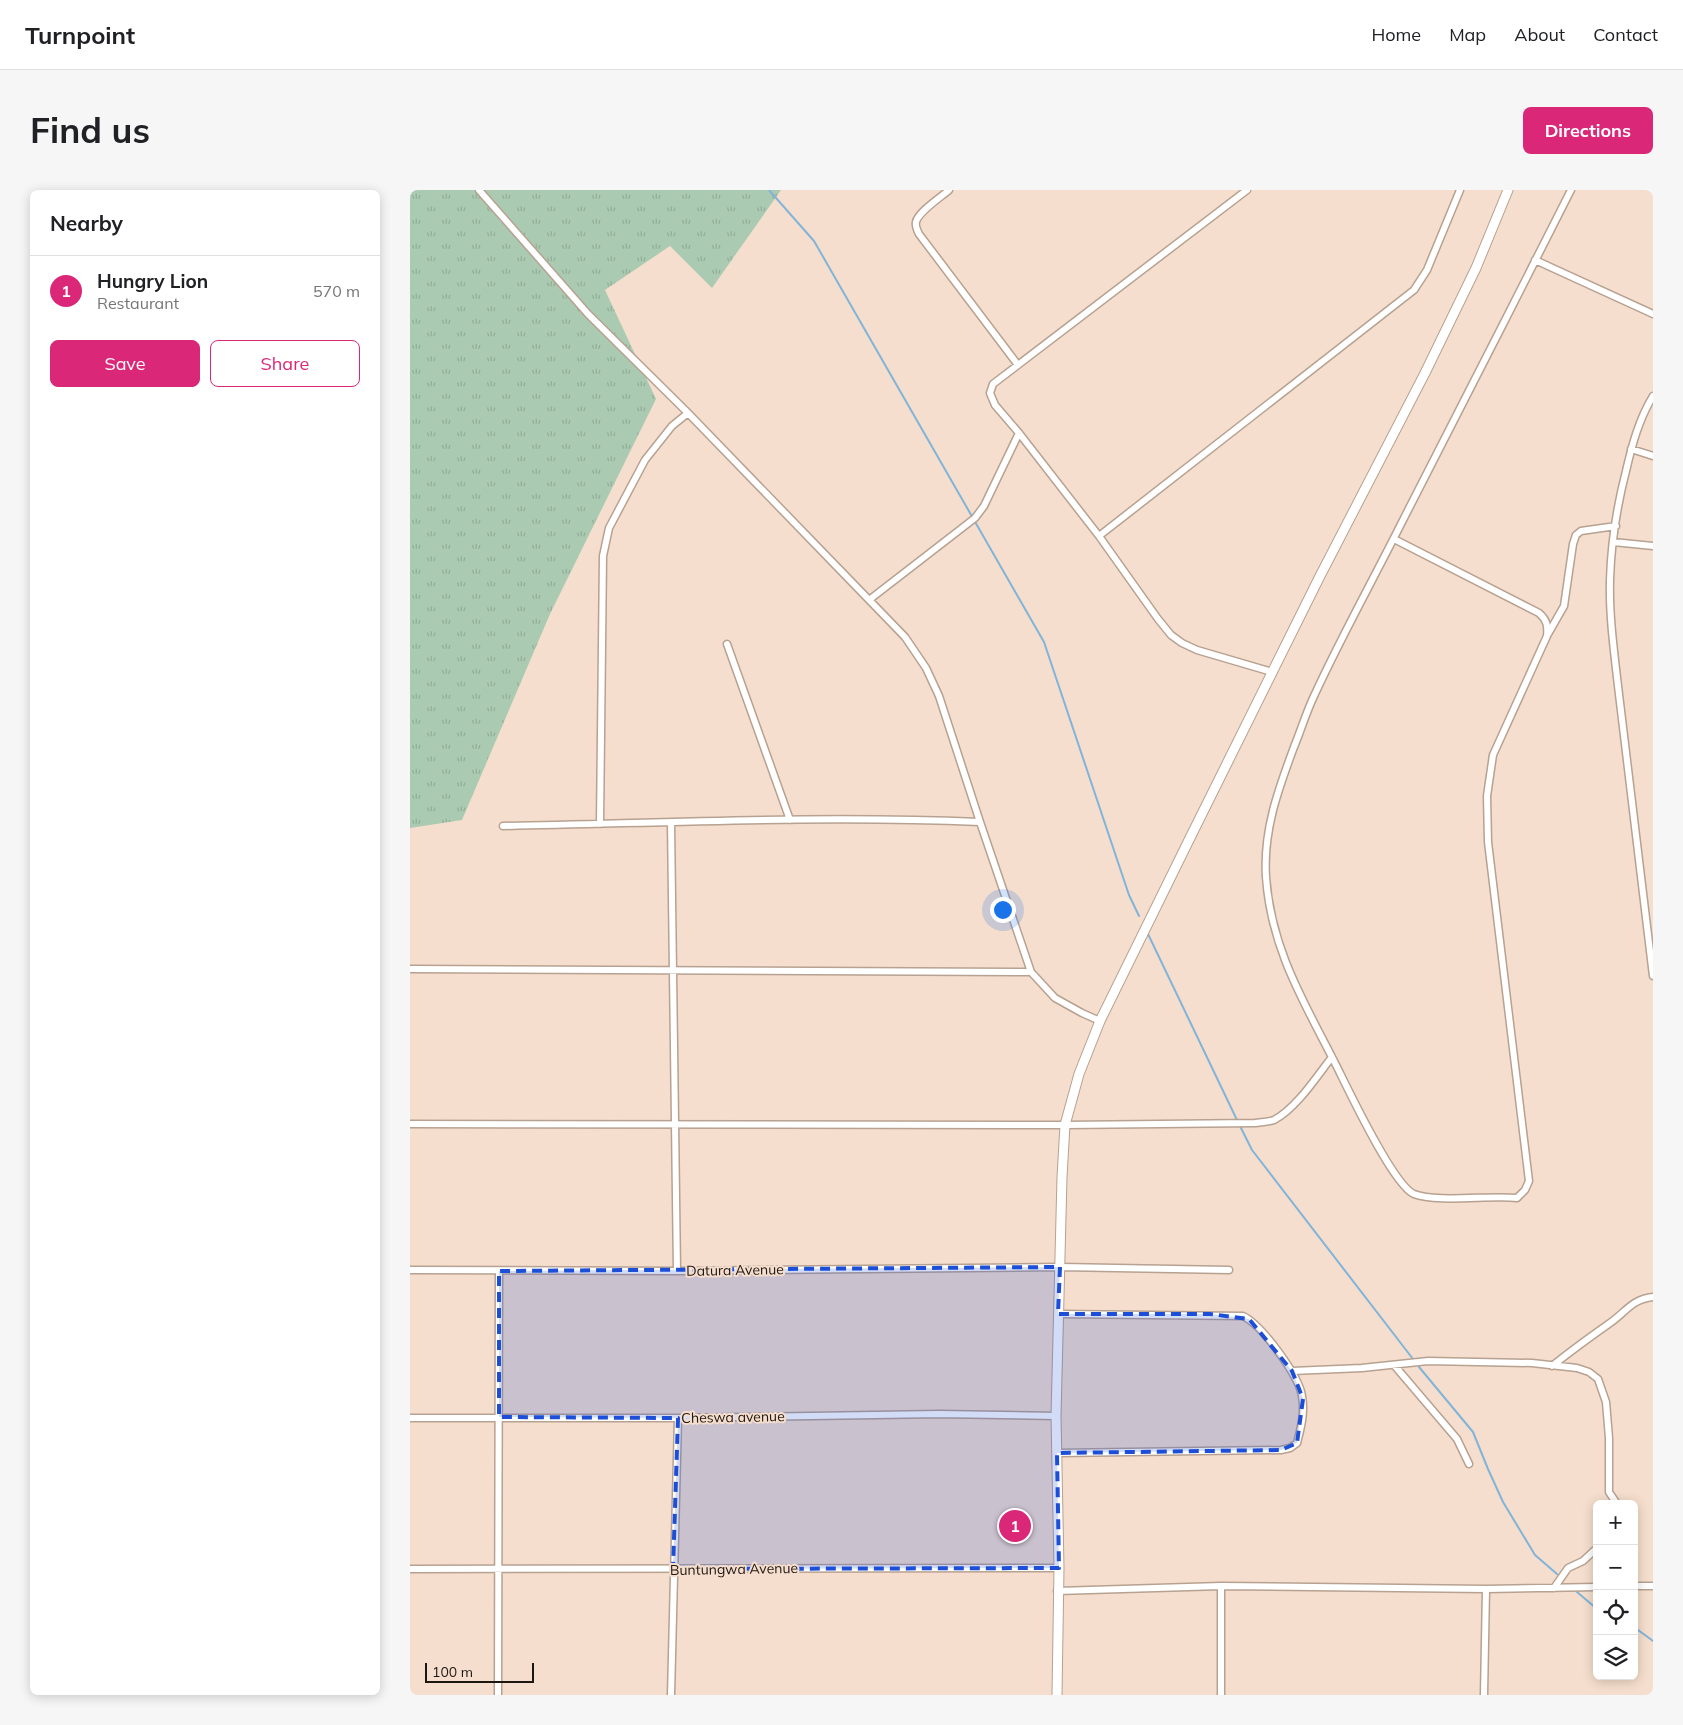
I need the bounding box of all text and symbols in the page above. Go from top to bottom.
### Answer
text: Turnpoint [25,20,135,50]
text: Home [1371,23,1421,46]
text: Map [1449,23,1486,46]
text: About [1514,23,1565,46]
text: Contact [1593,23,1658,46]
button: Directions [1523,107,1653,154]
text: Find us [30,108,150,152]
text: Nearby [50,210,123,236]
text: Hungry Lion [97,269,208,293]
text: 1 [61,281,71,301]
text: 570 m [313,281,360,301]
text: Restaurant [97,293,179,313]
button: Save [50,340,200,387]
button: Share [210,340,360,387]
your location [990,897,1016,923]
street label: Datura Avenue [686,1260,784,1280]
street label: Cheswa avenue [681,1407,785,1427]
map controls [1593,1500,1638,1680]
button: + [1593,1500,1638,1545]
pin: 1 [999,1507,1031,1545]
button: − [1593,1545,1638,1590]
street label: Buntungwa Avenue [670,1559,798,1579]
button: locate [1593,1590,1638,1635]
button: layers [1593,1635,1638,1680]
scale bar [425,1660,534,1683]
text: 100 m [432,1663,473,1681]

